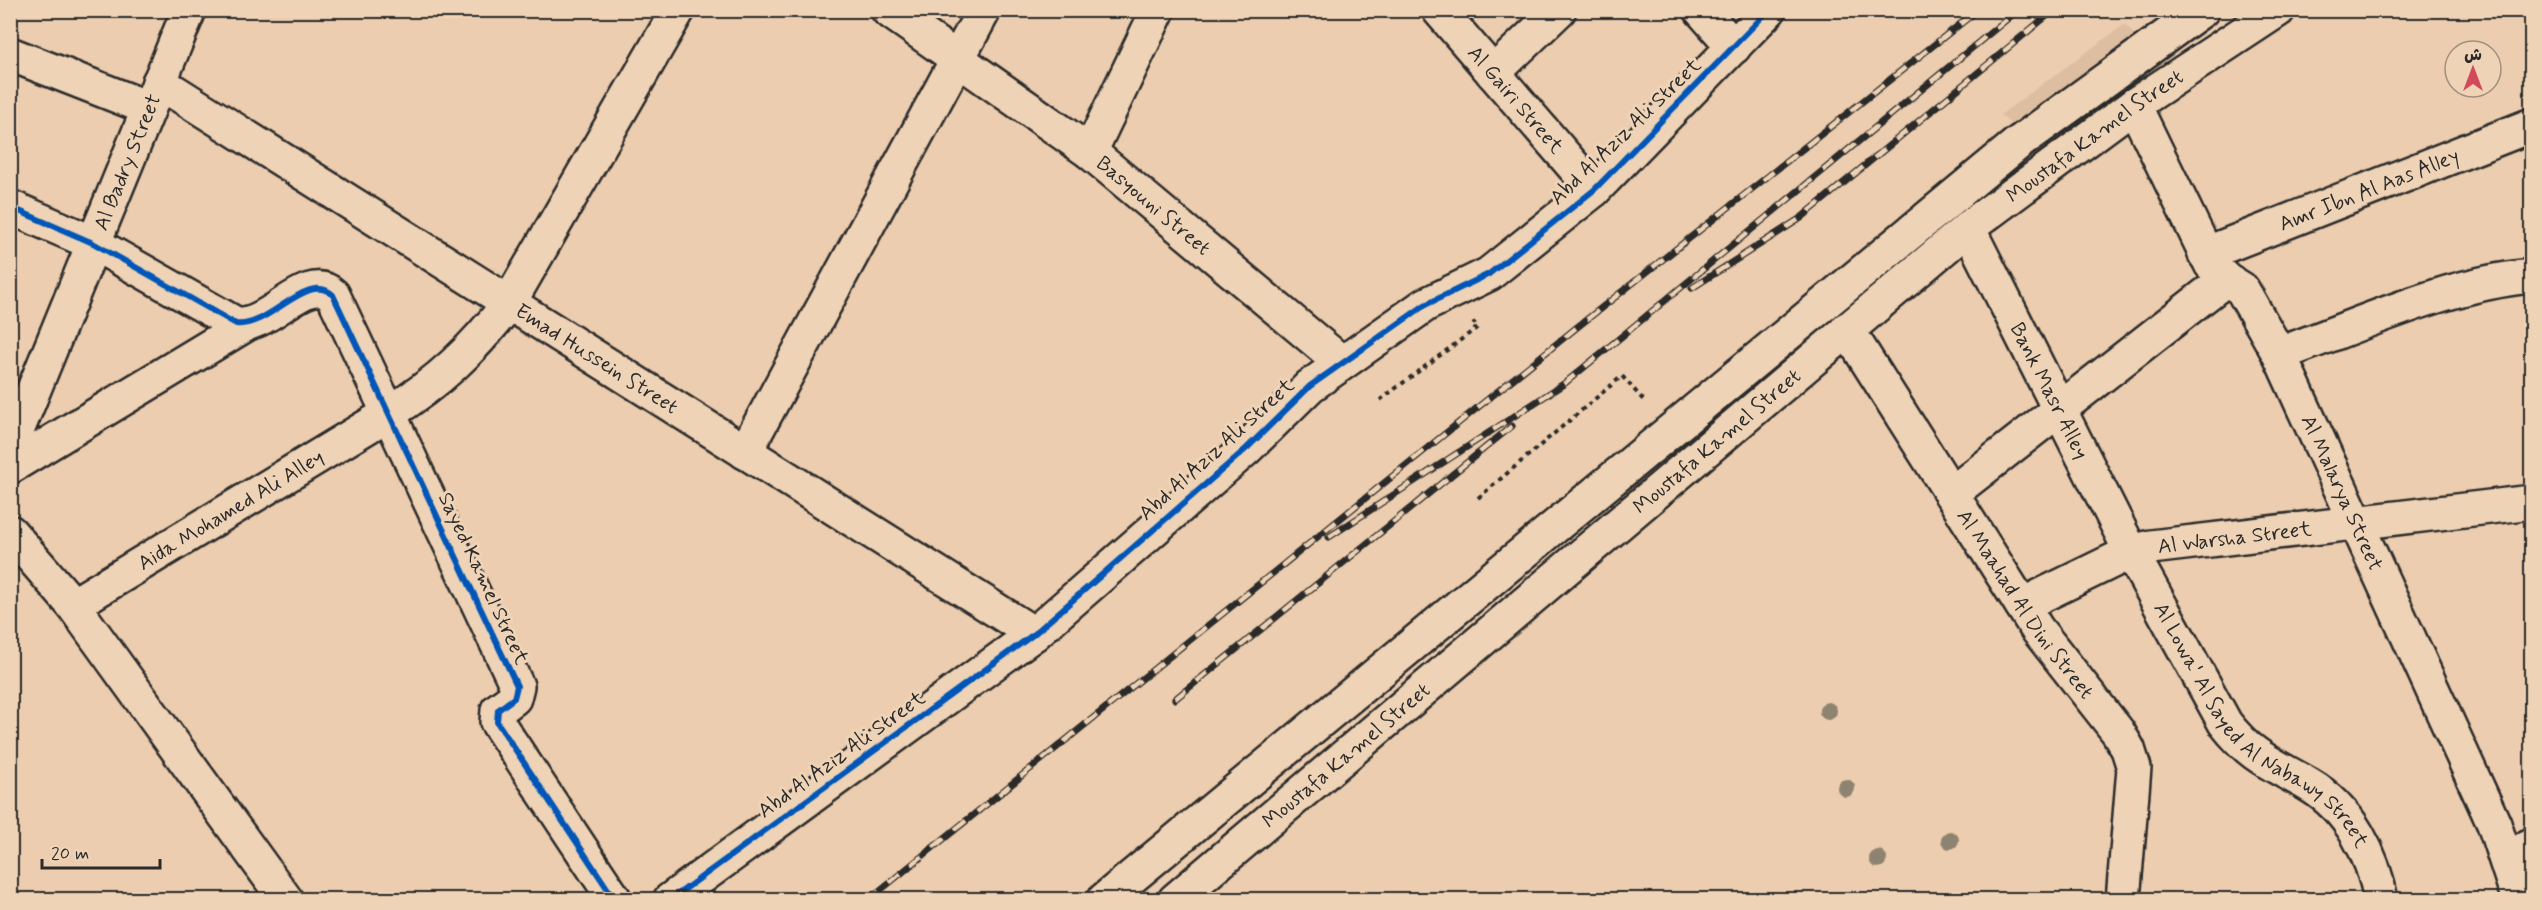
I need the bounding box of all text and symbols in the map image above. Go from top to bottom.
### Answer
north arrow [2443,39,2503,99]
street label: Al Gairi Street [1461,40,1570,161]
text: ش [2464,45,2482,66]
street label: Abd Al Aziz Ali Street [1544,52,1708,211]
street label: Moustafa Kamel Street [2001,63,2189,210]
street label: Al Badry Street [87,90,168,235]
street label: Amr Ibn Al Aas Alley [2275,142,2463,239]
street label: Basyouni Street [1090,150,1216,262]
street label: Emad Hussein Street [510,297,683,421]
street label: Bank Masr Alley [2003,318,2095,464]
street label: Moustafa Kamel Street [1627,362,1807,521]
street label: Abd Al Aziz Ali Street [1133,372,1301,527]
street label: Al Malarya Street [2294,411,2389,576]
street label: Aida Mohamed Ali Alley [133,443,329,578]
street label: Sayed Kamel Street [431,488,536,670]
street label: Al Maahad Al Dini Street [1950,504,2100,705]
street label: Al Warsha Street [2156,515,2314,561]
street label: Al Lowa' Al Sayed Al Nabawy Street [2146,598,2375,853]
street label: Moustafa Kamel Street [1257,677,1437,835]
street label: Abd Al Aziz Ali Street [752,684,931,825]
scale bar [42,832,160,870]
text: 20 m [51,842,89,866]

